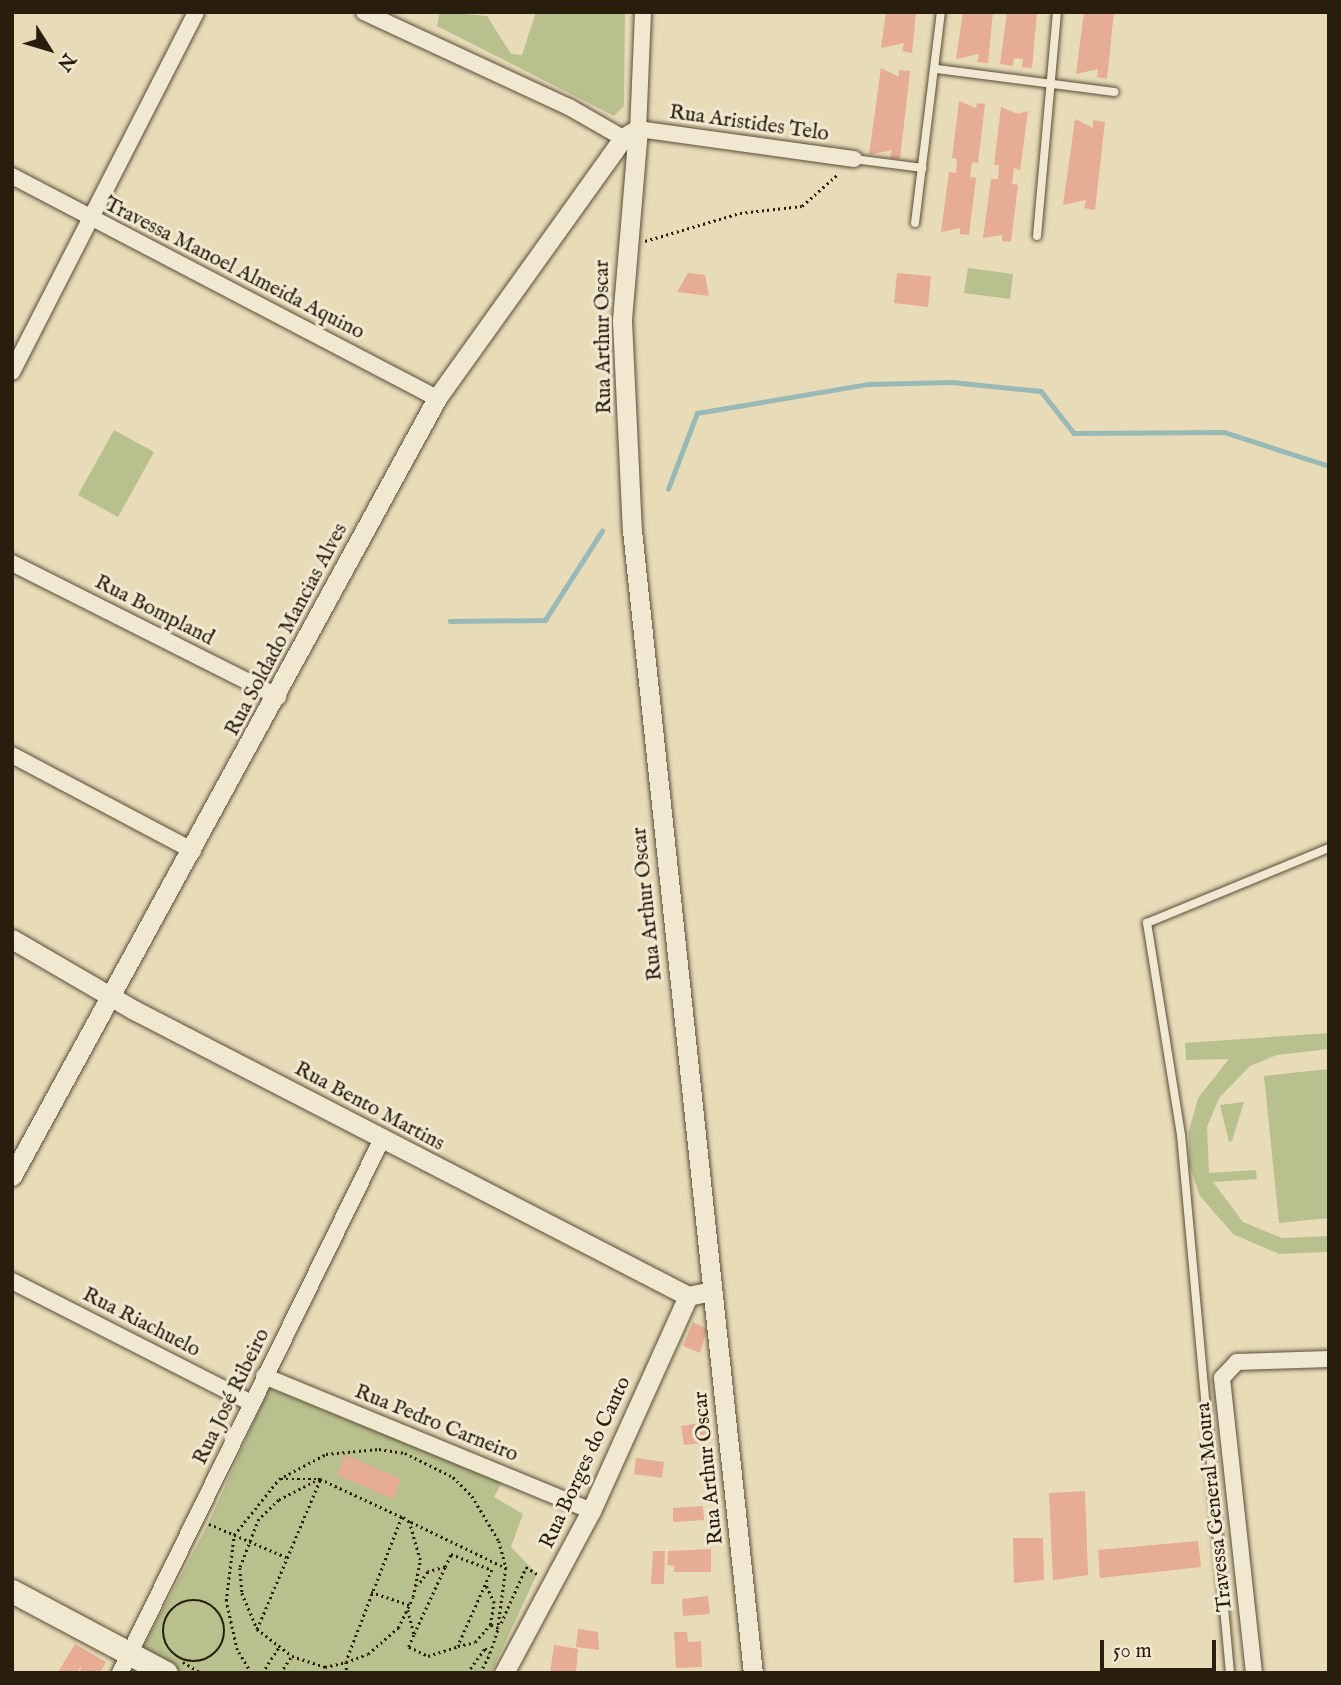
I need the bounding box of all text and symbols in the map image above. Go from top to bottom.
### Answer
north arrow [14,14,84,84]
text: N [51,48,80,75]
street label: Rua Aristides Telo [668,100,830,148]
street label: Travessa Manoel Almeida Aquino [100,192,368,346]
street label: Rua Arthur Oscar [590,260,618,414]
street label: Rua Soldado Mancias Alves [220,519,354,741]
street label: Rua Bompland [90,570,218,652]
street label: Rua Arthur Oscar [627,826,669,982]
street label: Rua Bento Martins [290,1057,448,1157]
street label: Rua Riachuelo [78,1283,204,1363]
street label: Rua José Ribeiro [188,1325,276,1469]
street label: Rua Borges do Canto [535,1373,637,1553]
street label: Rua Pedro Carneiro [351,1380,521,1468]
street label: Rua Arthur Oscar [688,1390,730,1546]
street label: Travessa General Moura [1191,1401,1239,1613]
scale bar [1103,1626,1218,1670]
text: 50 m [1113,1638,1152,1665]

